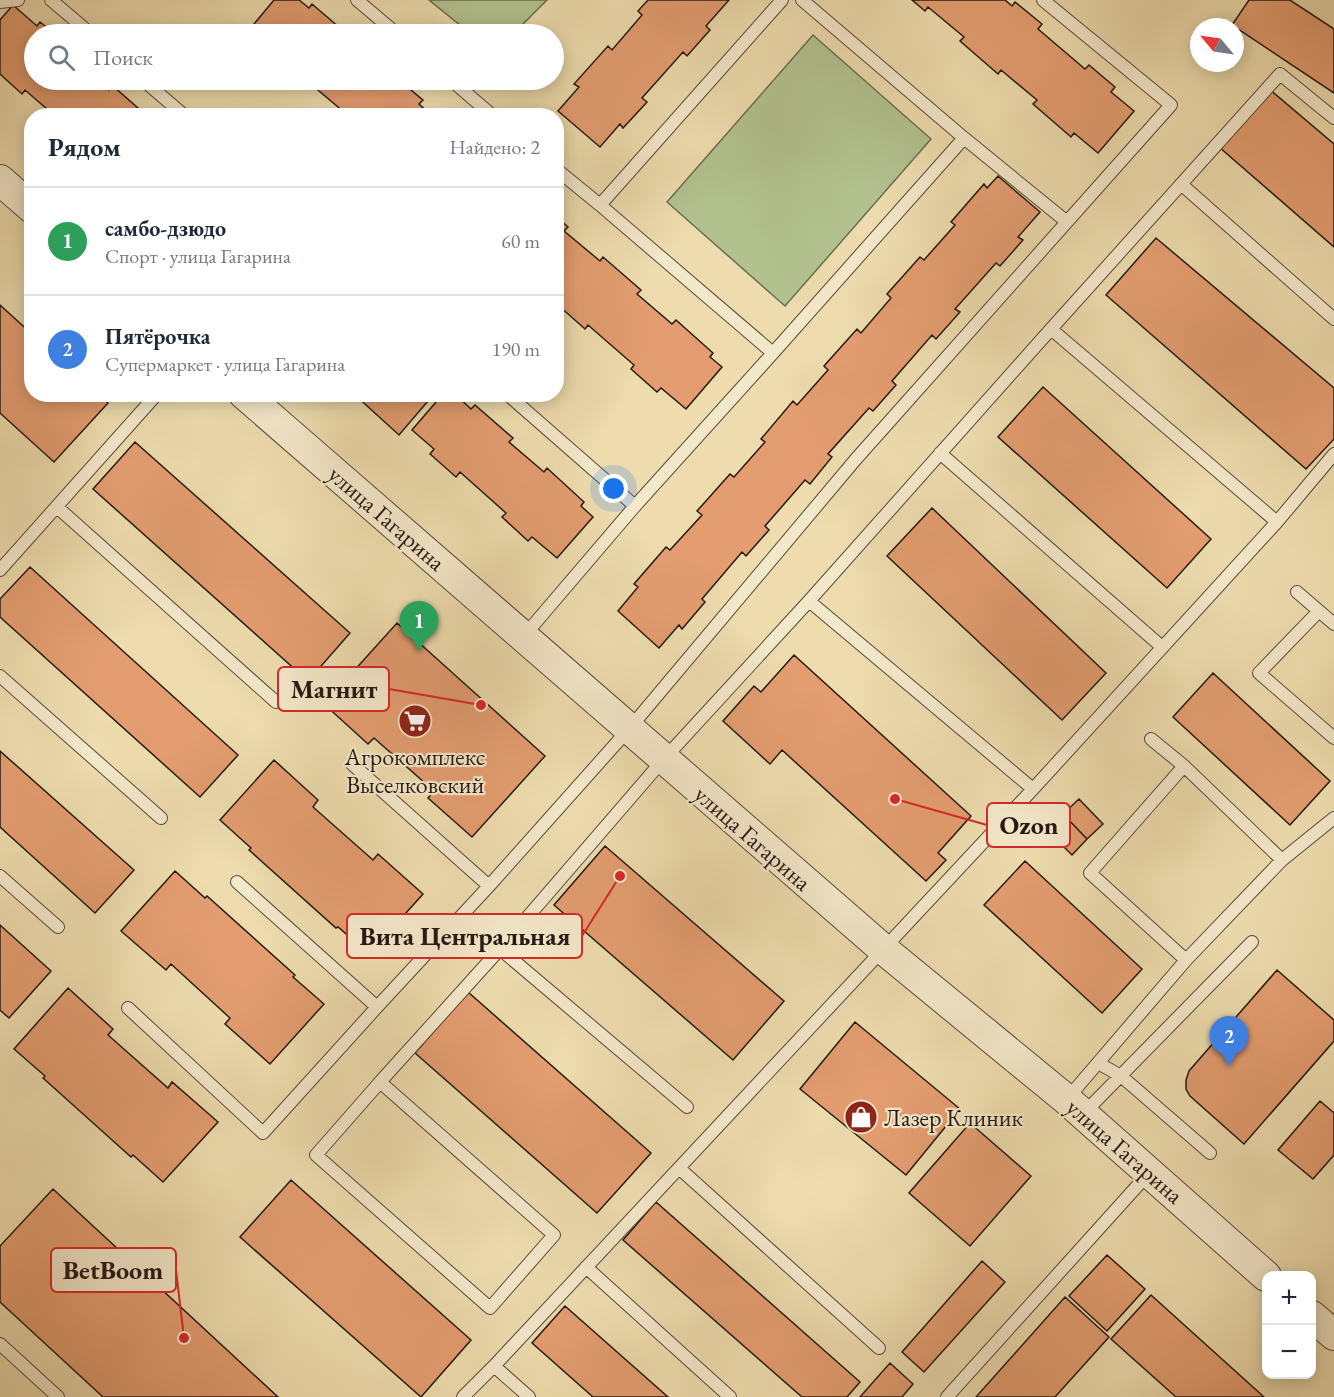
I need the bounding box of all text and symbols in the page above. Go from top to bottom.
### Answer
north arrow [1190,18,1244,72]
search box [24,24,564,90]
icon: search [45,41,78,74]
text: Поиск [93,43,153,72]
text: Рядом [48,130,121,164]
text: Найдено: 2 [449,134,540,160]
text: самбо-дзюдо [105,214,226,243]
text: 1 [62,228,73,254]
text: 60 m [501,228,540,254]
text: Спорт · улица Гагарина [105,243,291,269]
text: Пятёрочка [105,322,210,351]
text: 2 [62,336,73,362]
text: 190 m [492,336,540,362]
text: Супермаркет · улица Гагарина [105,351,345,377]
street label: улица Гагарина [322,459,452,578]
your location [599,474,628,503]
pin: 1 [400,602,438,651]
callout: Магнит [278,667,389,711]
text: Магнит [290,672,378,706]
supermarket icon: Агрокомплекс Выселковский [397,703,433,739]
place label: Агрокомплекс Выселковский [344,741,485,800]
street label: улица Гагарина [688,779,818,898]
callout: Ozon [987,803,1070,847]
text: Ozon [1000,808,1059,842]
callout: Вита Центральная [347,914,582,958]
text: Вита Центральная [360,919,571,953]
pin: 2 [1210,1016,1248,1066]
street label: улица Гагарина [1060,1092,1190,1211]
shop icon: Лазер Клиник [843,1099,879,1135]
place label: Лазер Клиник [884,1102,1023,1133]
callout: BetBoom [51,1248,176,1292]
text: BetBoom [63,1253,163,1287]
map controls [1262,1271,1316,1379]
button: + [1262,1271,1316,1325]
button: − [1262,1325,1316,1379]

